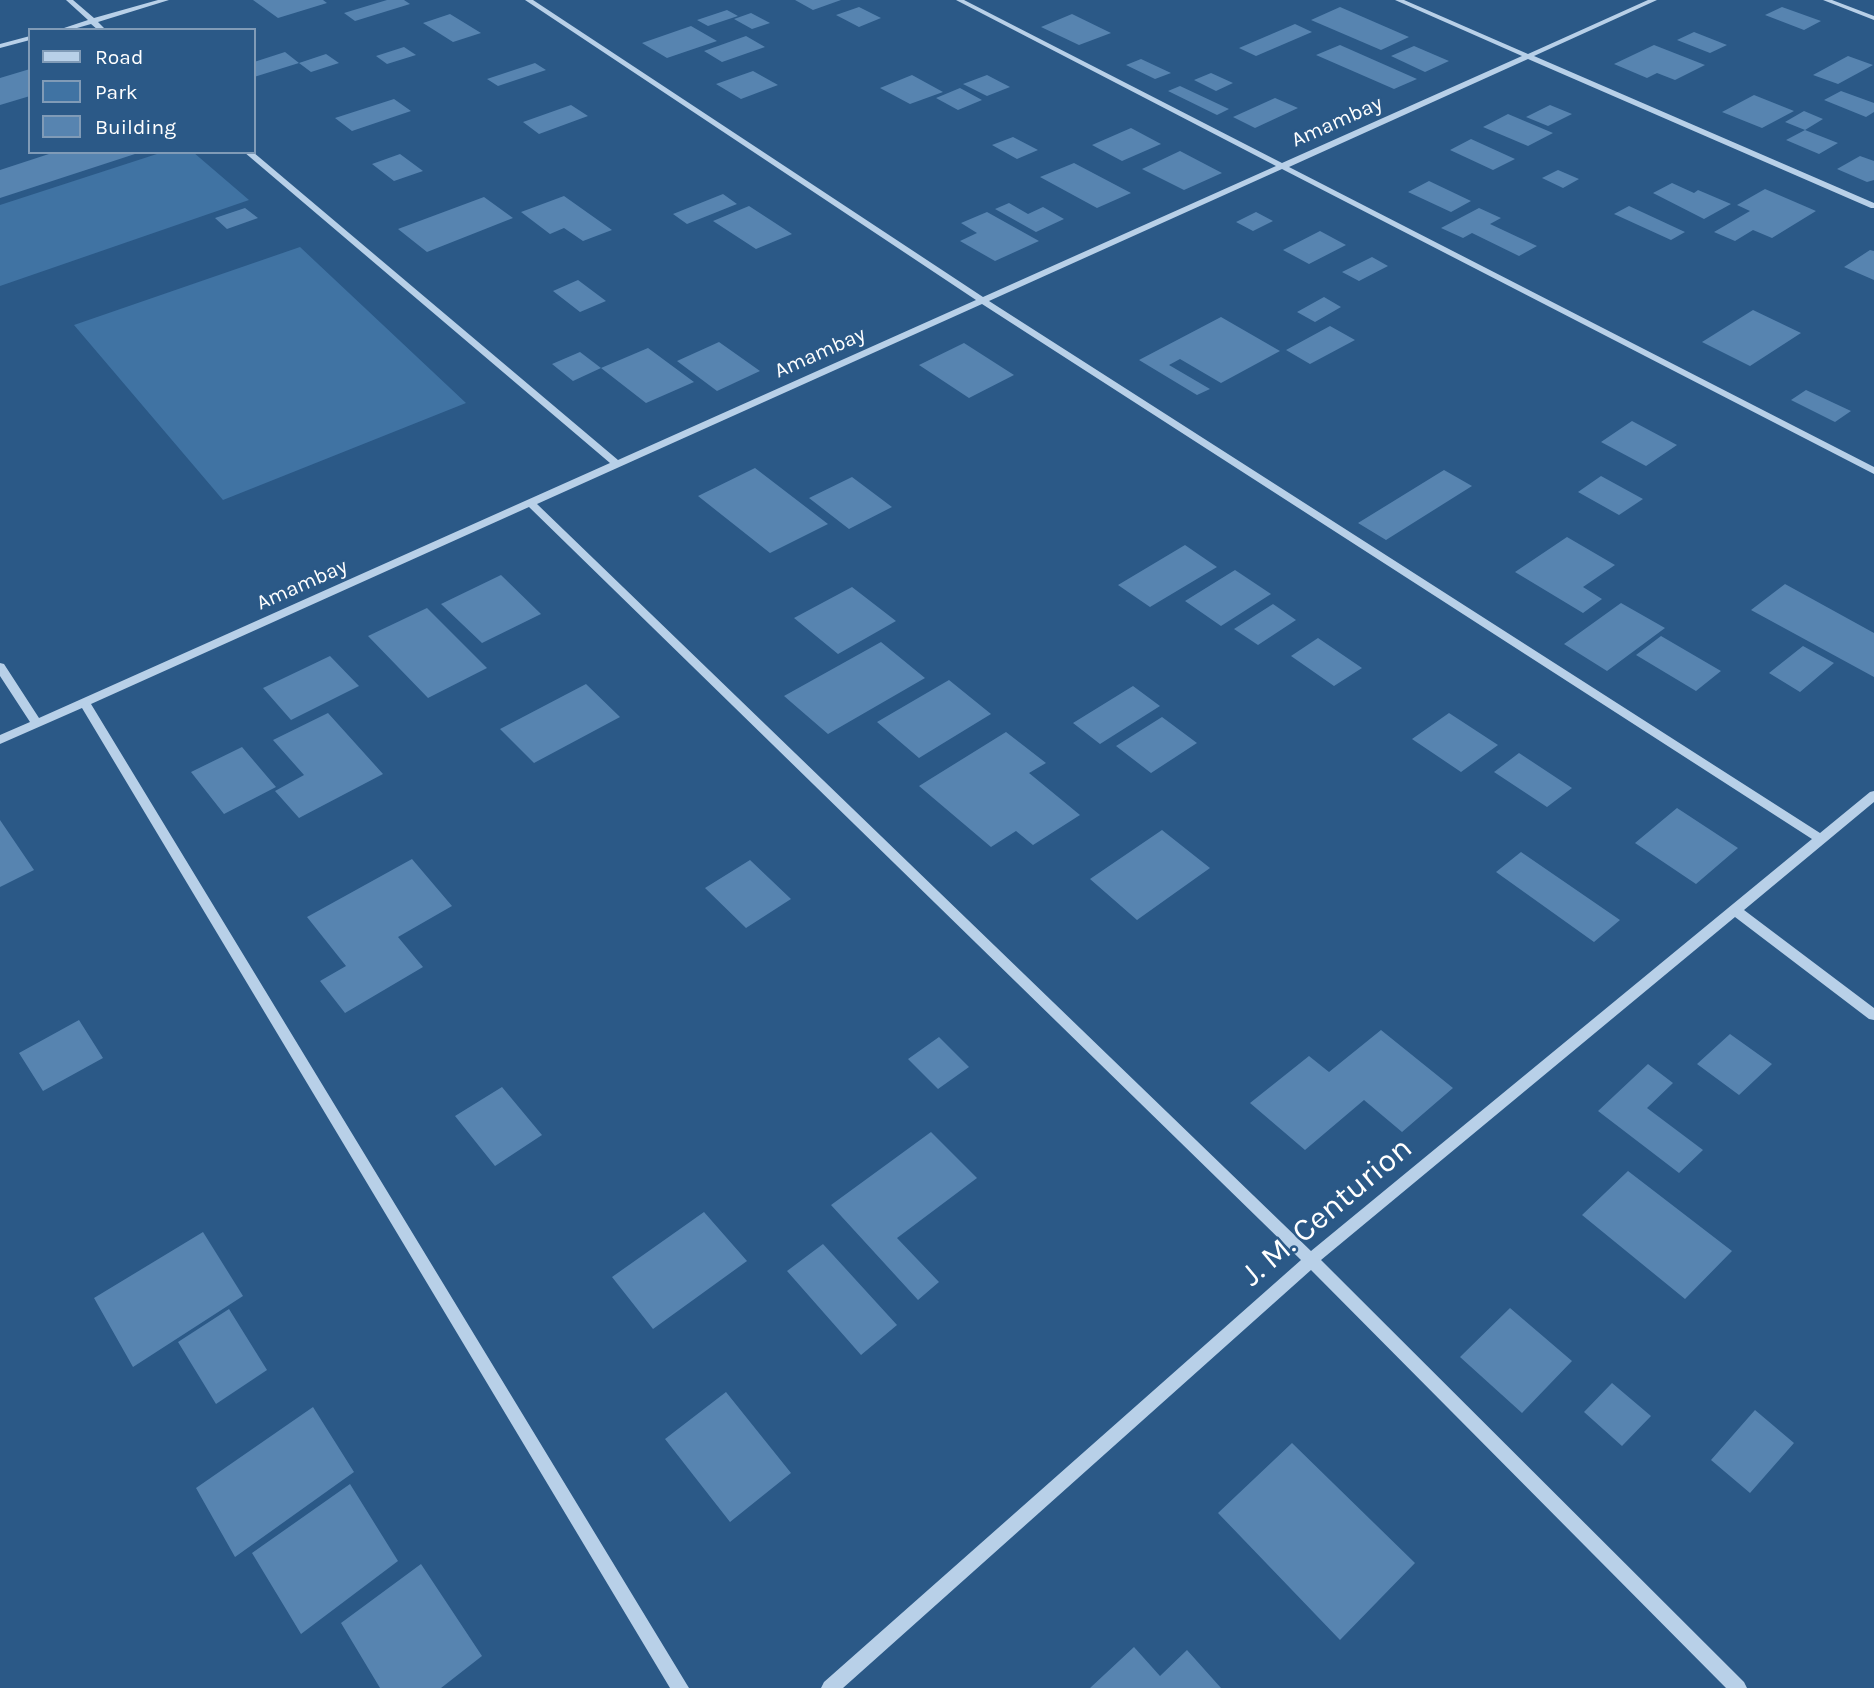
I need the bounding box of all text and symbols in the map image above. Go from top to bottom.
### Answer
legend [28,28,256,154]
text: Road [95,45,143,69]
text: Park [95,80,138,104]
street label: Amambay [1288,91,1386,153]
text: Building [95,115,176,139]
street label: Amambay [771,322,869,384]
street label: Amambay [253,554,351,616]
street label: J. M. Centurion [1234,1129,1420,1295]

